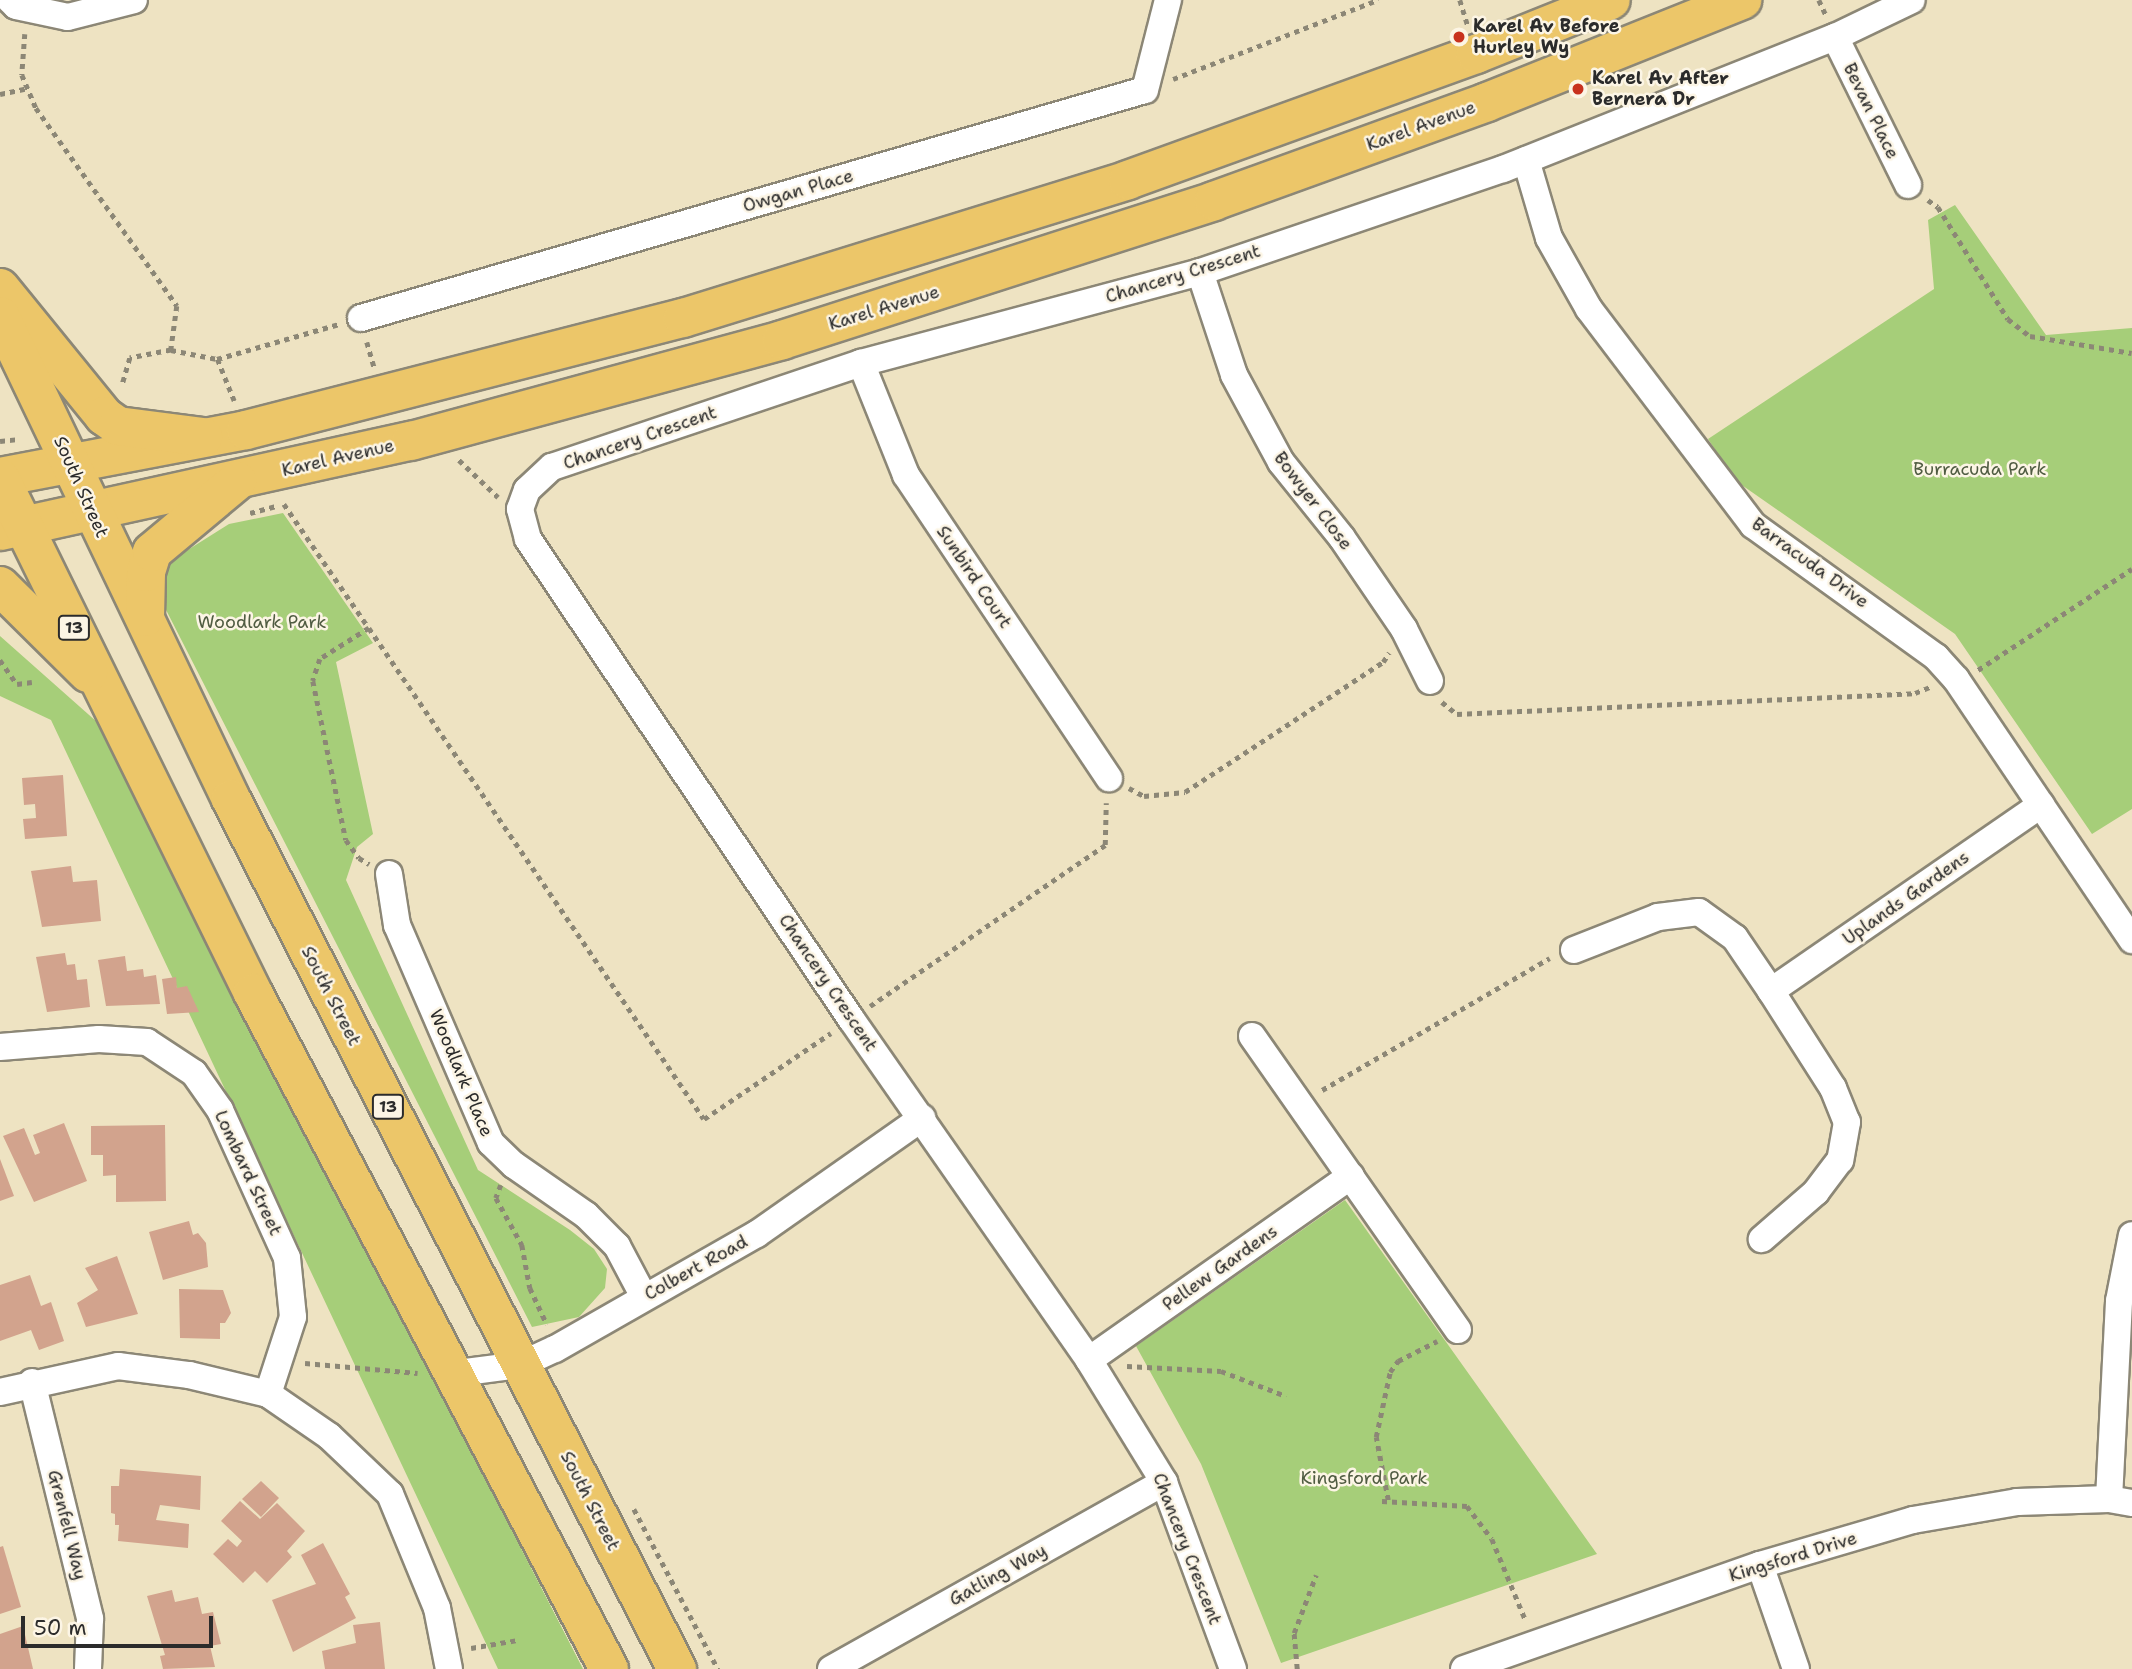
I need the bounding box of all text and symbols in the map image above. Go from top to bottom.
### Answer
place label: Karel Av Before Hurley Wy [1473,16,1619,58]
marker: Karel Av Before Hurley Wy [1451,29,1467,45]
street label: Bevan Place [1839,60,1903,162]
place label: Karel Av After Bernera Dr [1592,68,1729,110]
marker: Karel Av After Bernera Dr [1570,81,1586,97]
street label: Karel Avenue [1363,96,1479,156]
street label: Owgan Place [740,165,856,217]
street label: Chancery Crescent [1103,240,1263,308]
street label: Karel Avenue [826,281,942,335]
street label: Chancery Crescent [560,402,720,474]
street label: South Street [49,433,113,541]
street label: Karel Avenue [280,435,396,481]
street label: Bowyer Close [1269,448,1357,554]
park label: Burracuda Park [1913,458,2047,480]
street label: Barracuda Drive [1747,513,1873,613]
street label: Sunbird Court [932,522,1016,632]
park label: Woodlark Park [198,611,326,633]
road number: 13 [56,615,92,640]
street label: Uplands Gardens [1839,846,1973,950]
street label: Chancery Crescent [774,910,882,1056]
street label: South Street [297,943,365,1049]
street label: Woodlark Place [424,1006,498,1140]
road number: 13 [370,1094,406,1120]
street label: Lombard Street [210,1107,286,1239]
street label: Pellew Gardens [1158,1220,1282,1316]
street label: Colbert Road [641,1231,751,1305]
street label: South Street [556,1448,624,1554]
park label: Kingsford Park [1300,1467,1428,1489]
street label: Grenfell Way [43,1468,91,1582]
street label: Chancery Crescent [1148,1470,1226,1628]
street label: Kingsford Drive [1726,1527,1860,1587]
street label: Gatling Way [945,1539,1051,1611]
scale bar [24,1602,217,1646]
text: 50 m [34,1614,87,1642]

